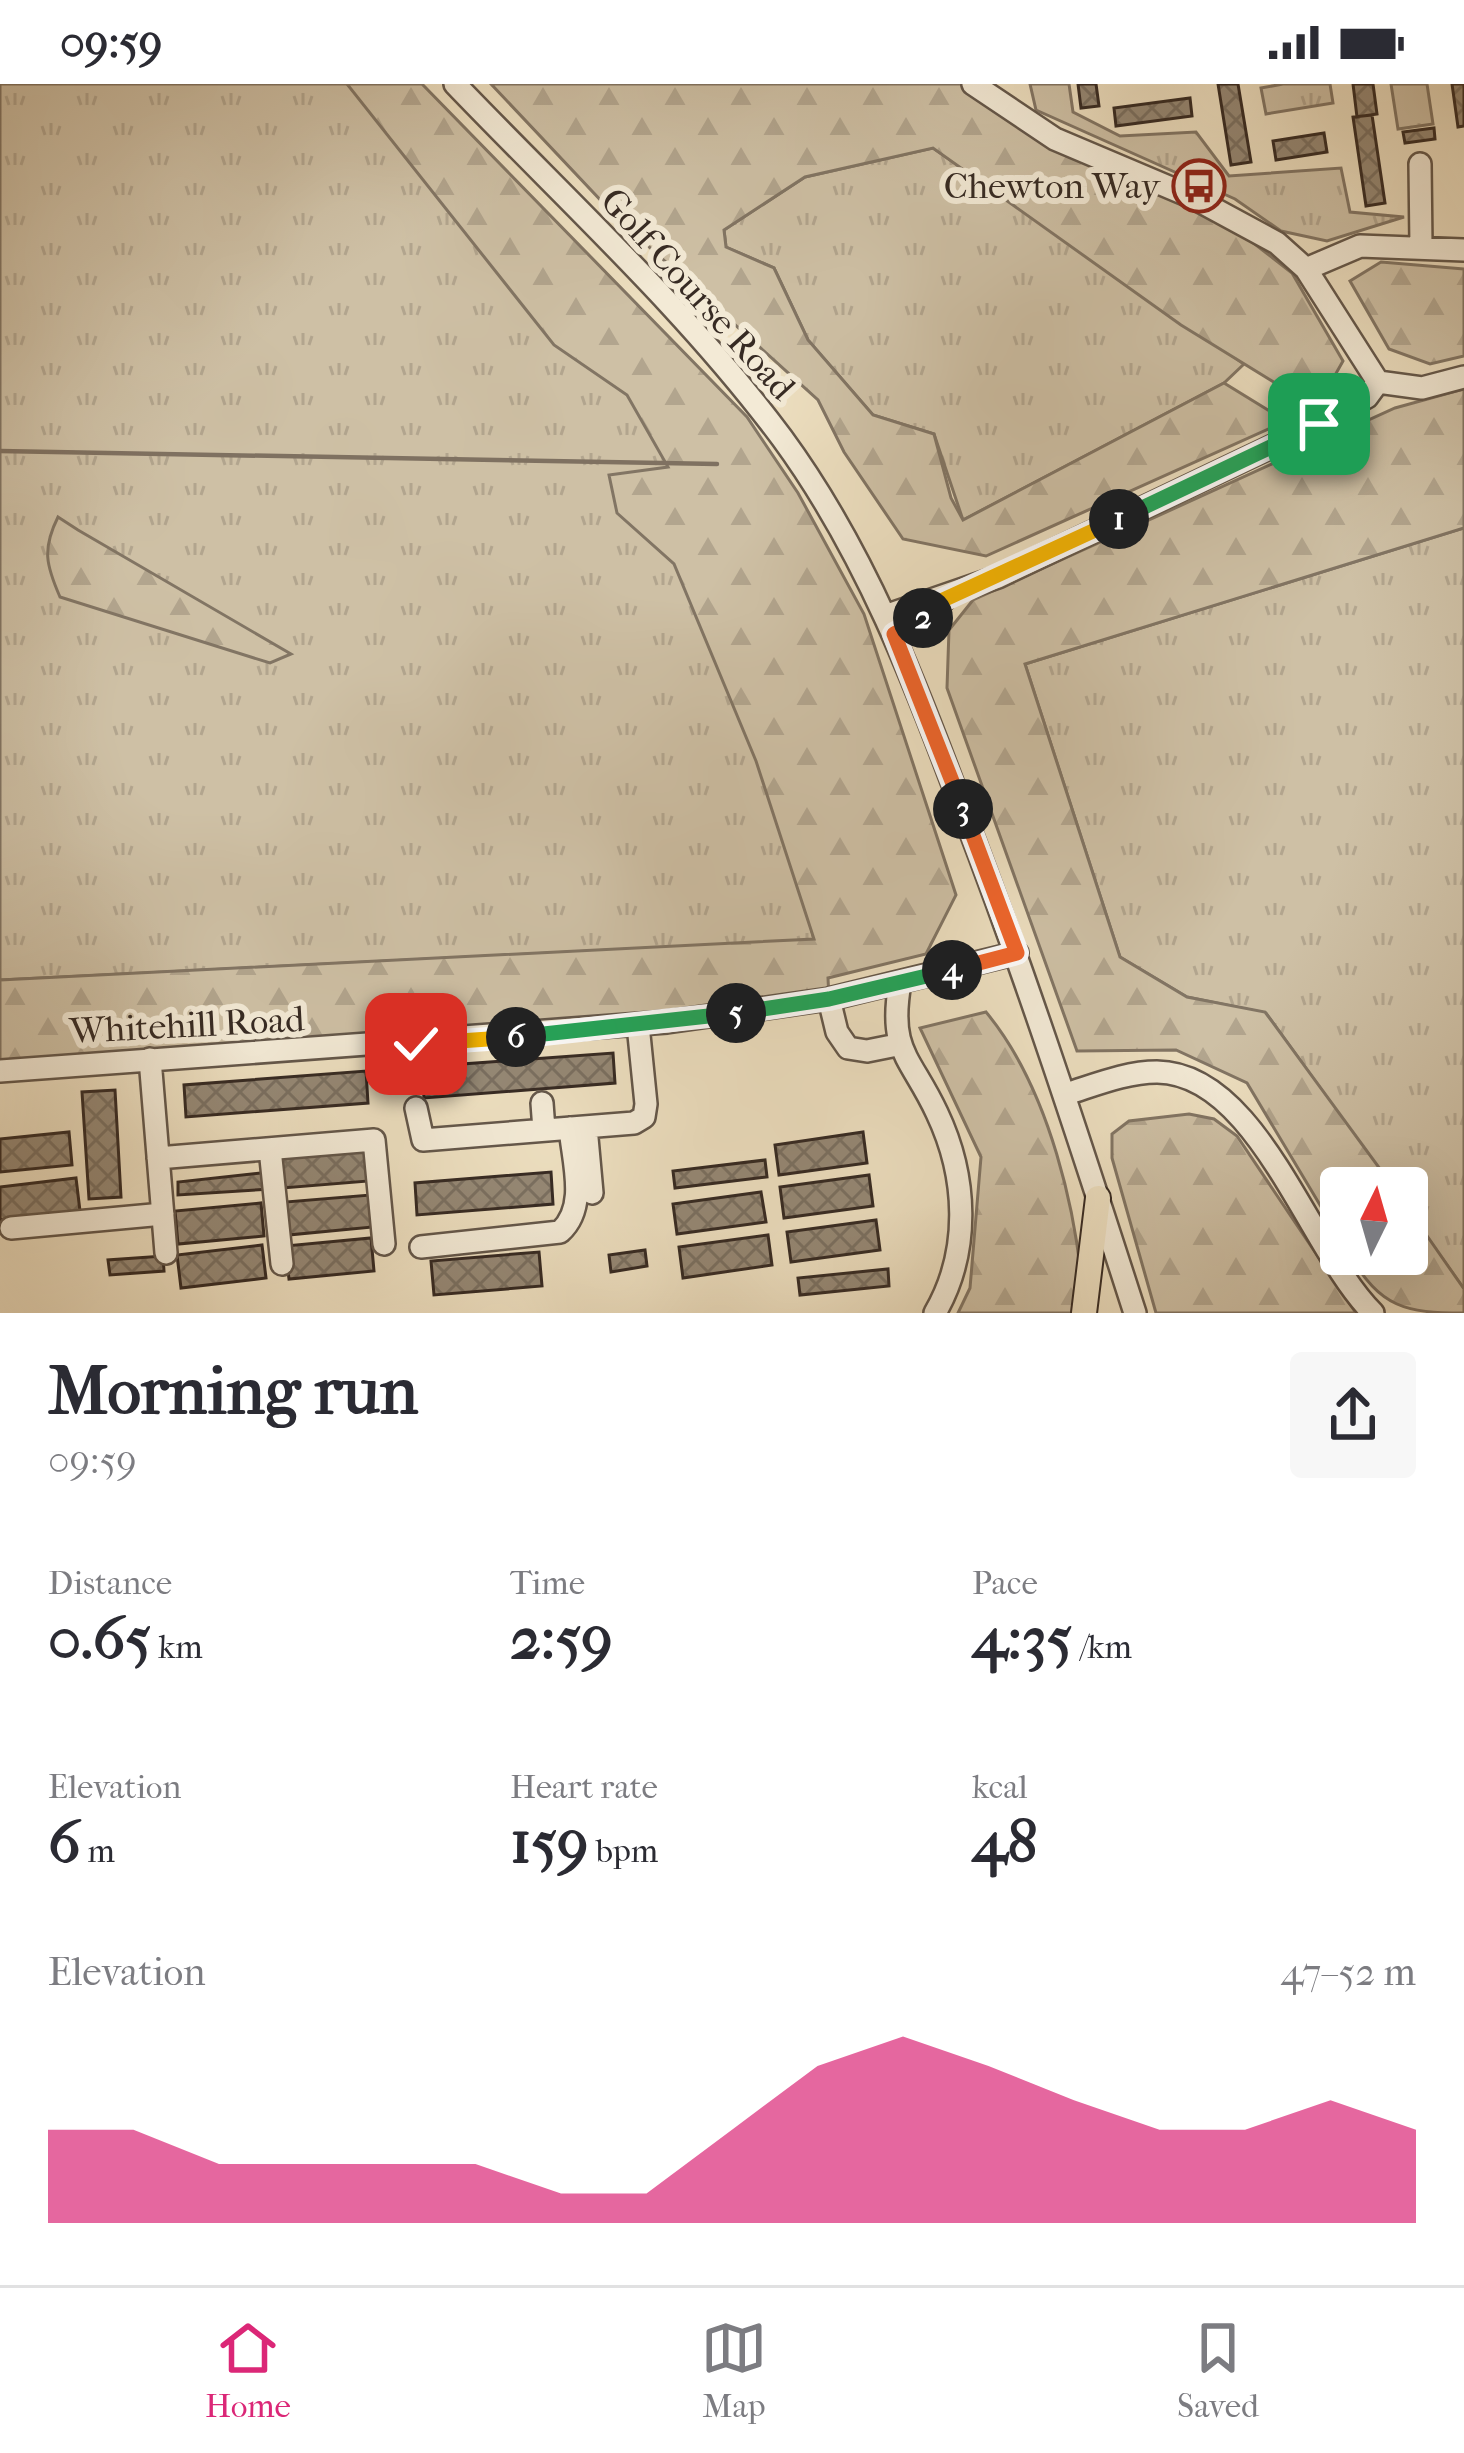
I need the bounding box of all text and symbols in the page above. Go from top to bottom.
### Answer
text: 09:59 [60,16,162,69]
bus stop icon: Chewton Way [1171,158,1227,214]
place label: Chewton Way [944,165,1162,207]
street label: Golf Course Road [592,180,804,409]
pin [1268,373,1370,475]
icon: arrive [1286,391,1352,457]
pin: 1 [1089,489,1149,549]
text: 1 [1113,499,1125,538]
pin: 2 [893,588,953,648]
text: 2 [915,598,931,637]
pin: 3 [933,779,993,839]
text: 3 [956,789,970,828]
pin: 4 [922,940,982,1000]
text: 4 [942,950,962,989]
pin: 5 [706,983,766,1043]
pin [365,993,467,1095]
text: 5 [729,993,743,1032]
street label: Whitehill Road [68,998,306,1052]
pin: 6 [486,1007,546,1067]
icon: check [383,1011,449,1077]
text: 6 [507,1017,525,1056]
north arrow [1320,1167,1428,1275]
map controls [1320,1167,1428,1275]
button: share [1290,1352,1416,1478]
text: Morning run [48,1353,418,1430]
text: 09:59 [48,1437,137,1483]
text: Distance [48,1564,172,1603]
text: Time [510,1564,585,1603]
text: Pace [972,1564,1038,1603]
text: 0.65 [48,1603,151,1674]
text: 2:59 [510,1603,613,1674]
text: 4:35 [972,1603,1073,1674]
text: km [151,1628,203,1667]
text: /km [1073,1628,1132,1667]
text: Elevation [48,1768,181,1807]
text: Heart rate [510,1768,658,1807]
text: kcal [972,1768,1028,1807]
text: 6 [48,1807,81,1878]
text: 159 [510,1807,589,1878]
text: 48 [972,1807,1038,1878]
text: m [81,1832,115,1871]
text: bpm [589,1832,658,1871]
text: Elevation [48,1949,206,1995]
text: 47–52 m [1281,1949,1416,1995]
tab: Home [205,2315,291,2426]
tab: Map [701,2315,767,2426]
tab: Saved [1177,2315,1259,2426]

